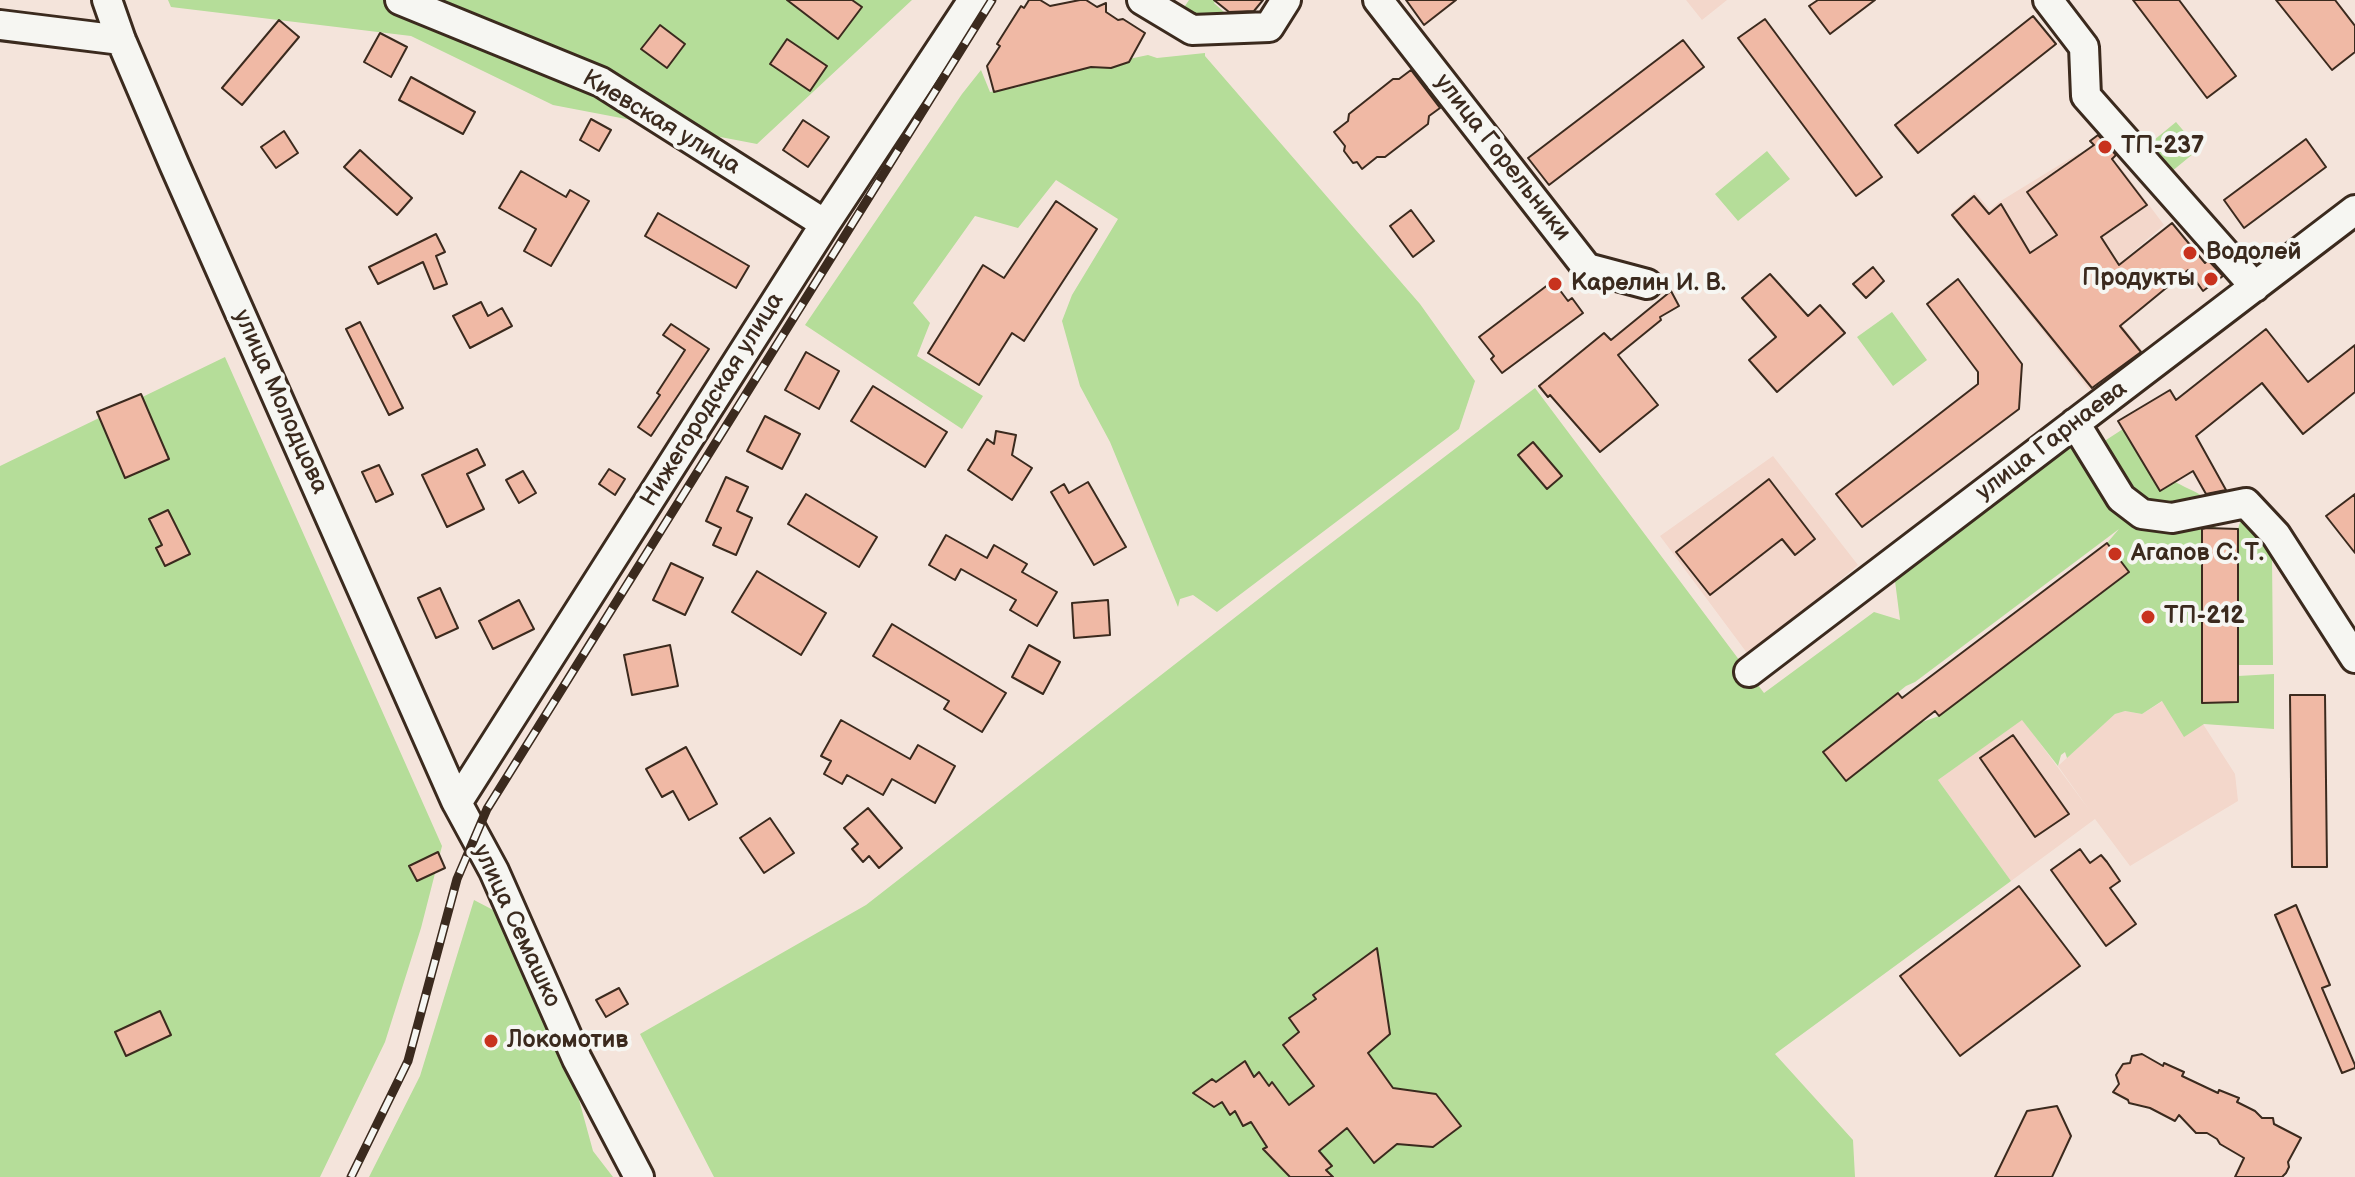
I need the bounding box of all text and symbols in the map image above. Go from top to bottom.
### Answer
street label: Киевская улица [577,64,745,182]
street label: улица Горельники [1428,69,1576,247]
place label: ТП-237 [2121,133,2204,161]
marker: ТП-237 [2096,138,2114,156]
place label: Водолей [2206,239,2301,267]
marker: Водолей [2181,244,2199,262]
place label: Продукты [2082,265,2195,293]
place label: Карелин И. В. [1571,270,1726,298]
marker: Продукты [2202,270,2220,288]
marker: Карелин И. В. [1546,275,1564,293]
street label: Нижегородская улица [635,288,791,512]
street label: улица Молодцова [226,305,334,499]
street label: улица Гарнаева [1971,375,2133,507]
place label: Агапов С. Т. [2131,540,2264,568]
marker: Агапов С. Т. [2106,545,2124,563]
place label: ТП-212 [2164,603,2245,631]
marker: ТП-212 [2139,608,2157,626]
street label: улица Семашко [466,840,566,1012]
place label: Локомотив [507,1027,628,1055]
marker: Локомотив [482,1032,500,1050]

